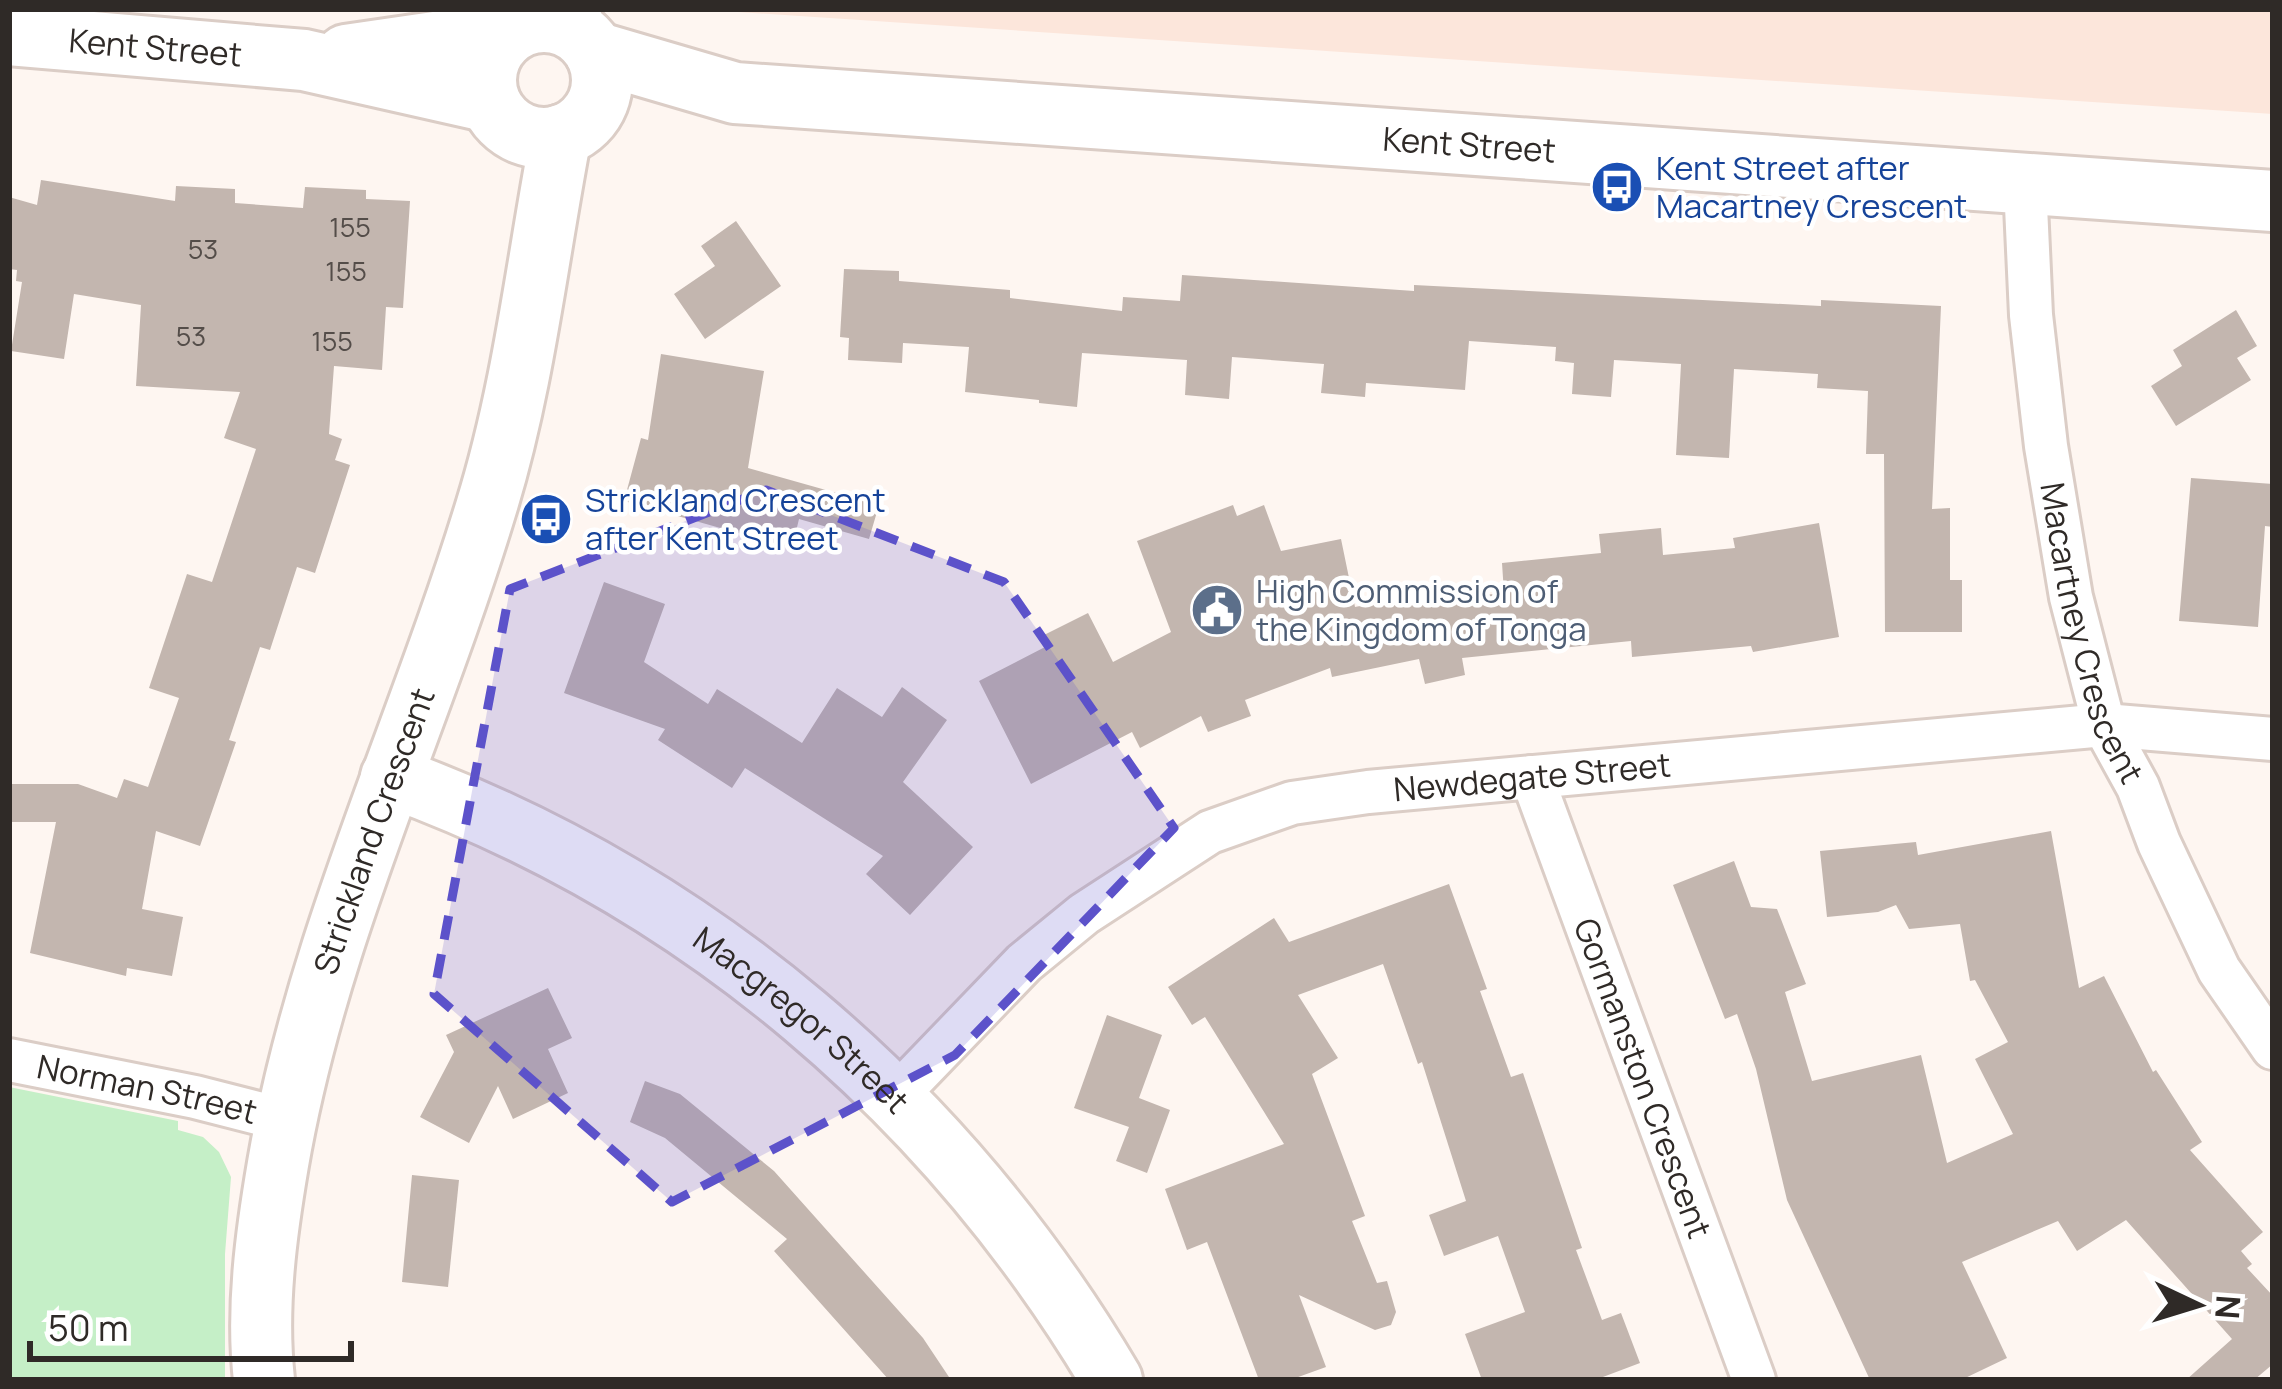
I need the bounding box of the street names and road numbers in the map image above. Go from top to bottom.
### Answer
street label: Kent Street [67,17,244,77]
street label: Kent Street [1381,116,1557,173]
street label: Macartney Crescent [2030,479,2155,791]
street label: Strickland Crescent [302,682,445,980]
street label: Newdegate Street [1392,742,1673,812]
street label: Gormanston Crescent [1564,912,1723,1244]
street label: Macgregor Street [685,916,920,1123]
street label: Norman Street [33,1043,262,1134]

